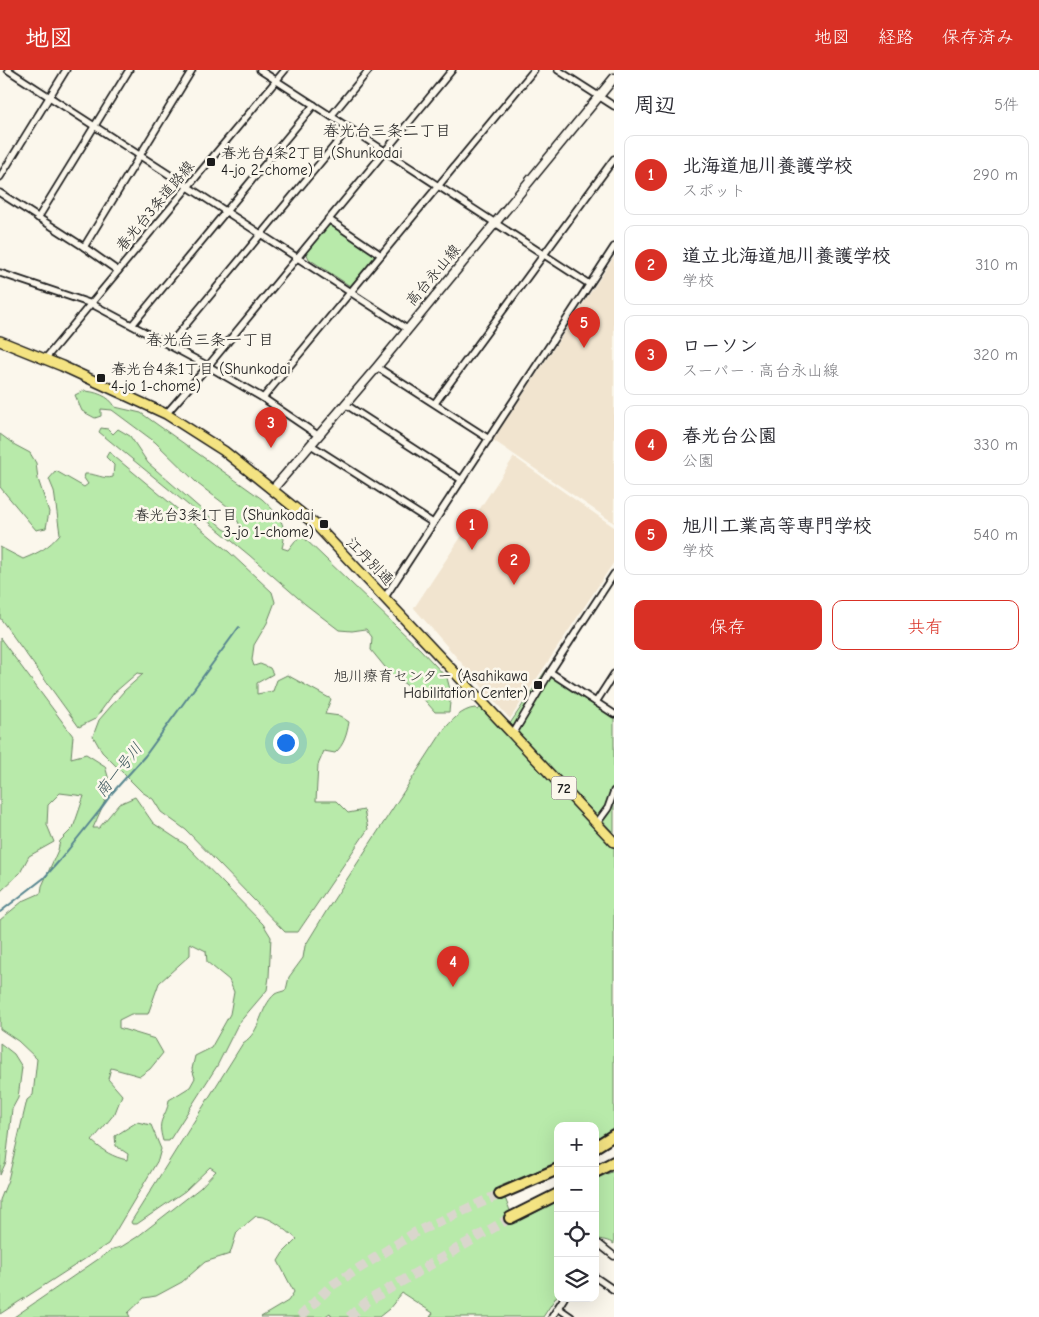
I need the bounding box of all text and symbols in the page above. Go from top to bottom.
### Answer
text: 地図 [25,24,73,52]
text: 地図 [814,27,850,48]
text: 経路 [878,27,914,48]
text: 保存済み [942,27,1014,48]
text: 周辺 [634,93,676,117]
text: 5件 [994,96,1019,114]
district label: 春光台三条二丁目 [323,122,451,140]
place label: 春光台4条2丁目 (Shunkodai 4-jo 2-chome) [221,144,403,179]
text: 北海道旭川養護学校 [682,155,853,177]
marker: 春光台4条2丁目 (Shunkodai 4-jo 2-chome) [205,156,217,168]
street label: 春光台3条道路線 [112,157,198,255]
text: 1 [648,166,654,184]
text: 290 m [973,166,1018,184]
text: スポット [682,182,746,200]
street label: 高台永山線 [402,240,464,310]
text: 道立北海道旭川養護学校 [682,245,891,267]
text: 2 [647,256,655,274]
text: 310 m [975,256,1018,274]
text: 学校 [682,272,714,290]
pin: 5 [568,307,600,348]
district label: 春光台三条一丁目 [146,331,274,349]
text: ローソン [682,335,758,357]
text: 3 [647,346,655,364]
text: 320 m [973,346,1018,364]
place label: 春光台4条1丁目 (Shunkodai 4-jo 1-chome) [111,360,291,395]
text: スーパー · 高台永山線 [682,362,839,380]
marker: 春光台4条1丁目 (Shunkodai 4-jo 1-chome) [95,372,107,384]
pin: 3 [255,407,287,448]
text: 春光台公園 [682,425,777,447]
text: 4 [647,436,655,454]
text: 330 m [973,436,1018,454]
text: 公園 [682,452,714,470]
place label: 春光台3条1丁目 (Shunkodai 3-jo 1-chome) [134,506,314,541]
pin: 1 [456,509,488,550]
text: 旭川工業高等専門学校 [682,515,872,537]
marker: 春光台3条1丁目 (Shunkodai 3-jo 1-chome) [318,518,330,530]
text: 5 [647,526,655,544]
text: 540 m [973,526,1018,544]
street label: 江丹別通 [343,533,397,589]
text: 学校 [682,542,714,560]
pin: 2 [498,544,530,585]
button: 保存 [634,600,822,650]
button: 共有 [832,600,1019,650]
place label: 旭川療育センター (Asahikawa Habilitation Center) [333,667,528,702]
marker: 旭川療育センター (Asahikawa Habilitation Center) [532,679,544,691]
your location [273,730,299,756]
water label: 南一号川 [92,739,146,801]
road number: 72 [552,776,576,800]
pin: 4 [437,946,469,987]
map controls [554,1122,599,1302]
button: + [554,1122,599,1167]
button: − [554,1167,599,1212]
button: locate [554,1212,599,1257]
button: layers [554,1257,599,1302]

